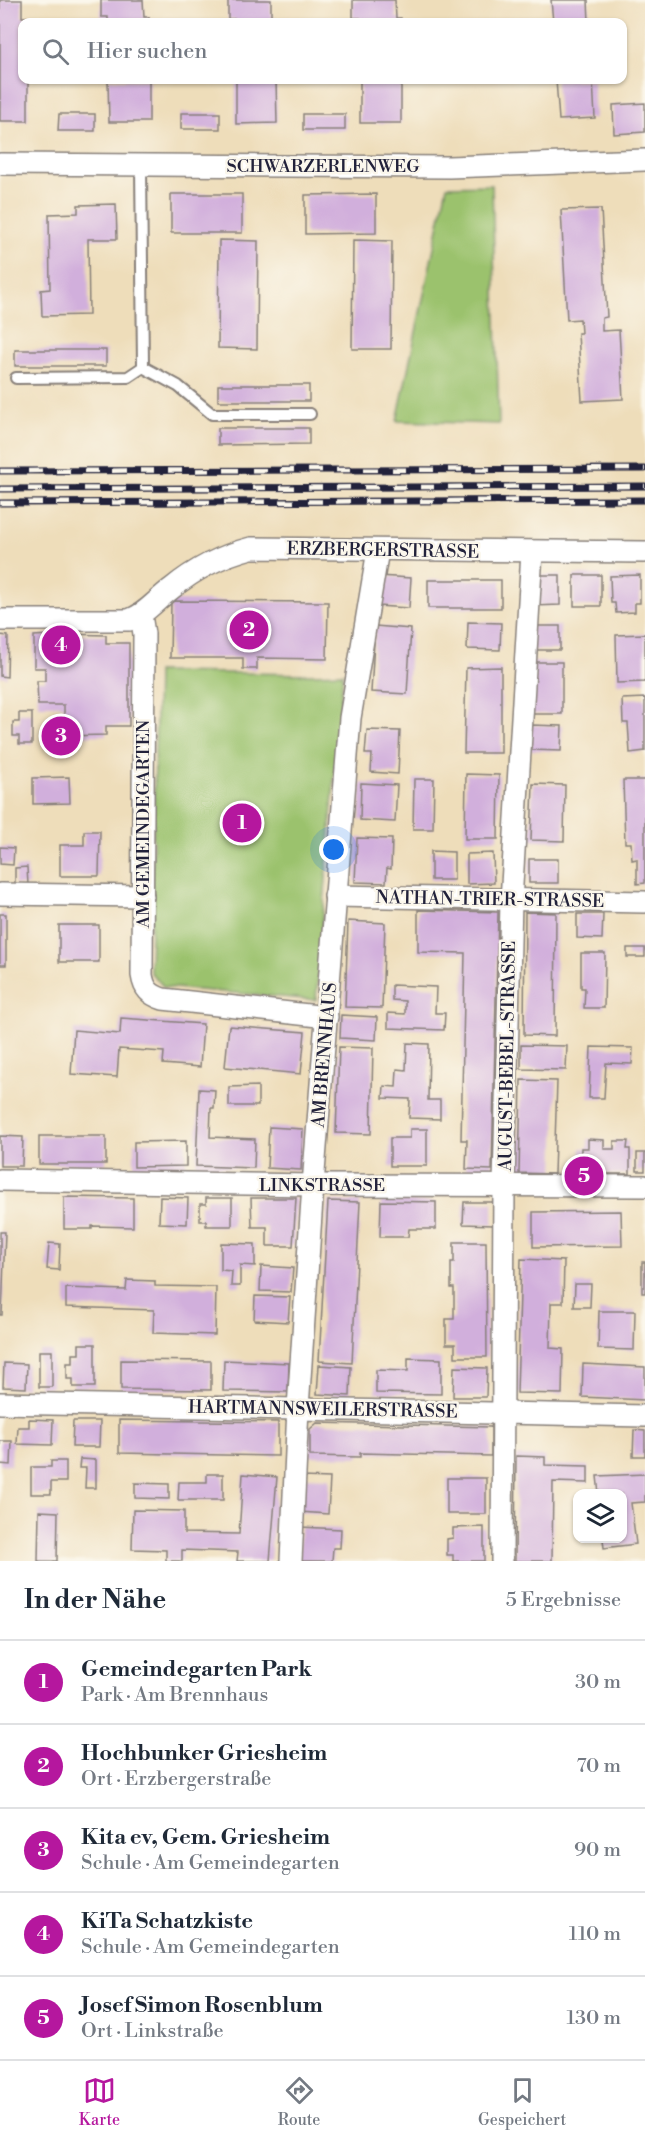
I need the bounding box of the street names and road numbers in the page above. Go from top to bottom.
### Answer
street label: SCHWARZERLENWEG [226,155,420,178]
street label: ERZBERGERSTRASSE [286,537,480,564]
street label: AM GEMEINDEGARTEN [132,719,155,929]
street label: NATHAN-TRIER-STRASSE [375,886,605,913]
street label: AUGUST-BEBEL-STRASSE [494,941,521,1172]
street label: AM BRENNHAUS [307,982,342,1130]
street label: LINKSTRASSE [259,1174,385,1197]
street label: HARTMANNSWEILERSTRASSE [188,1396,458,1423]

